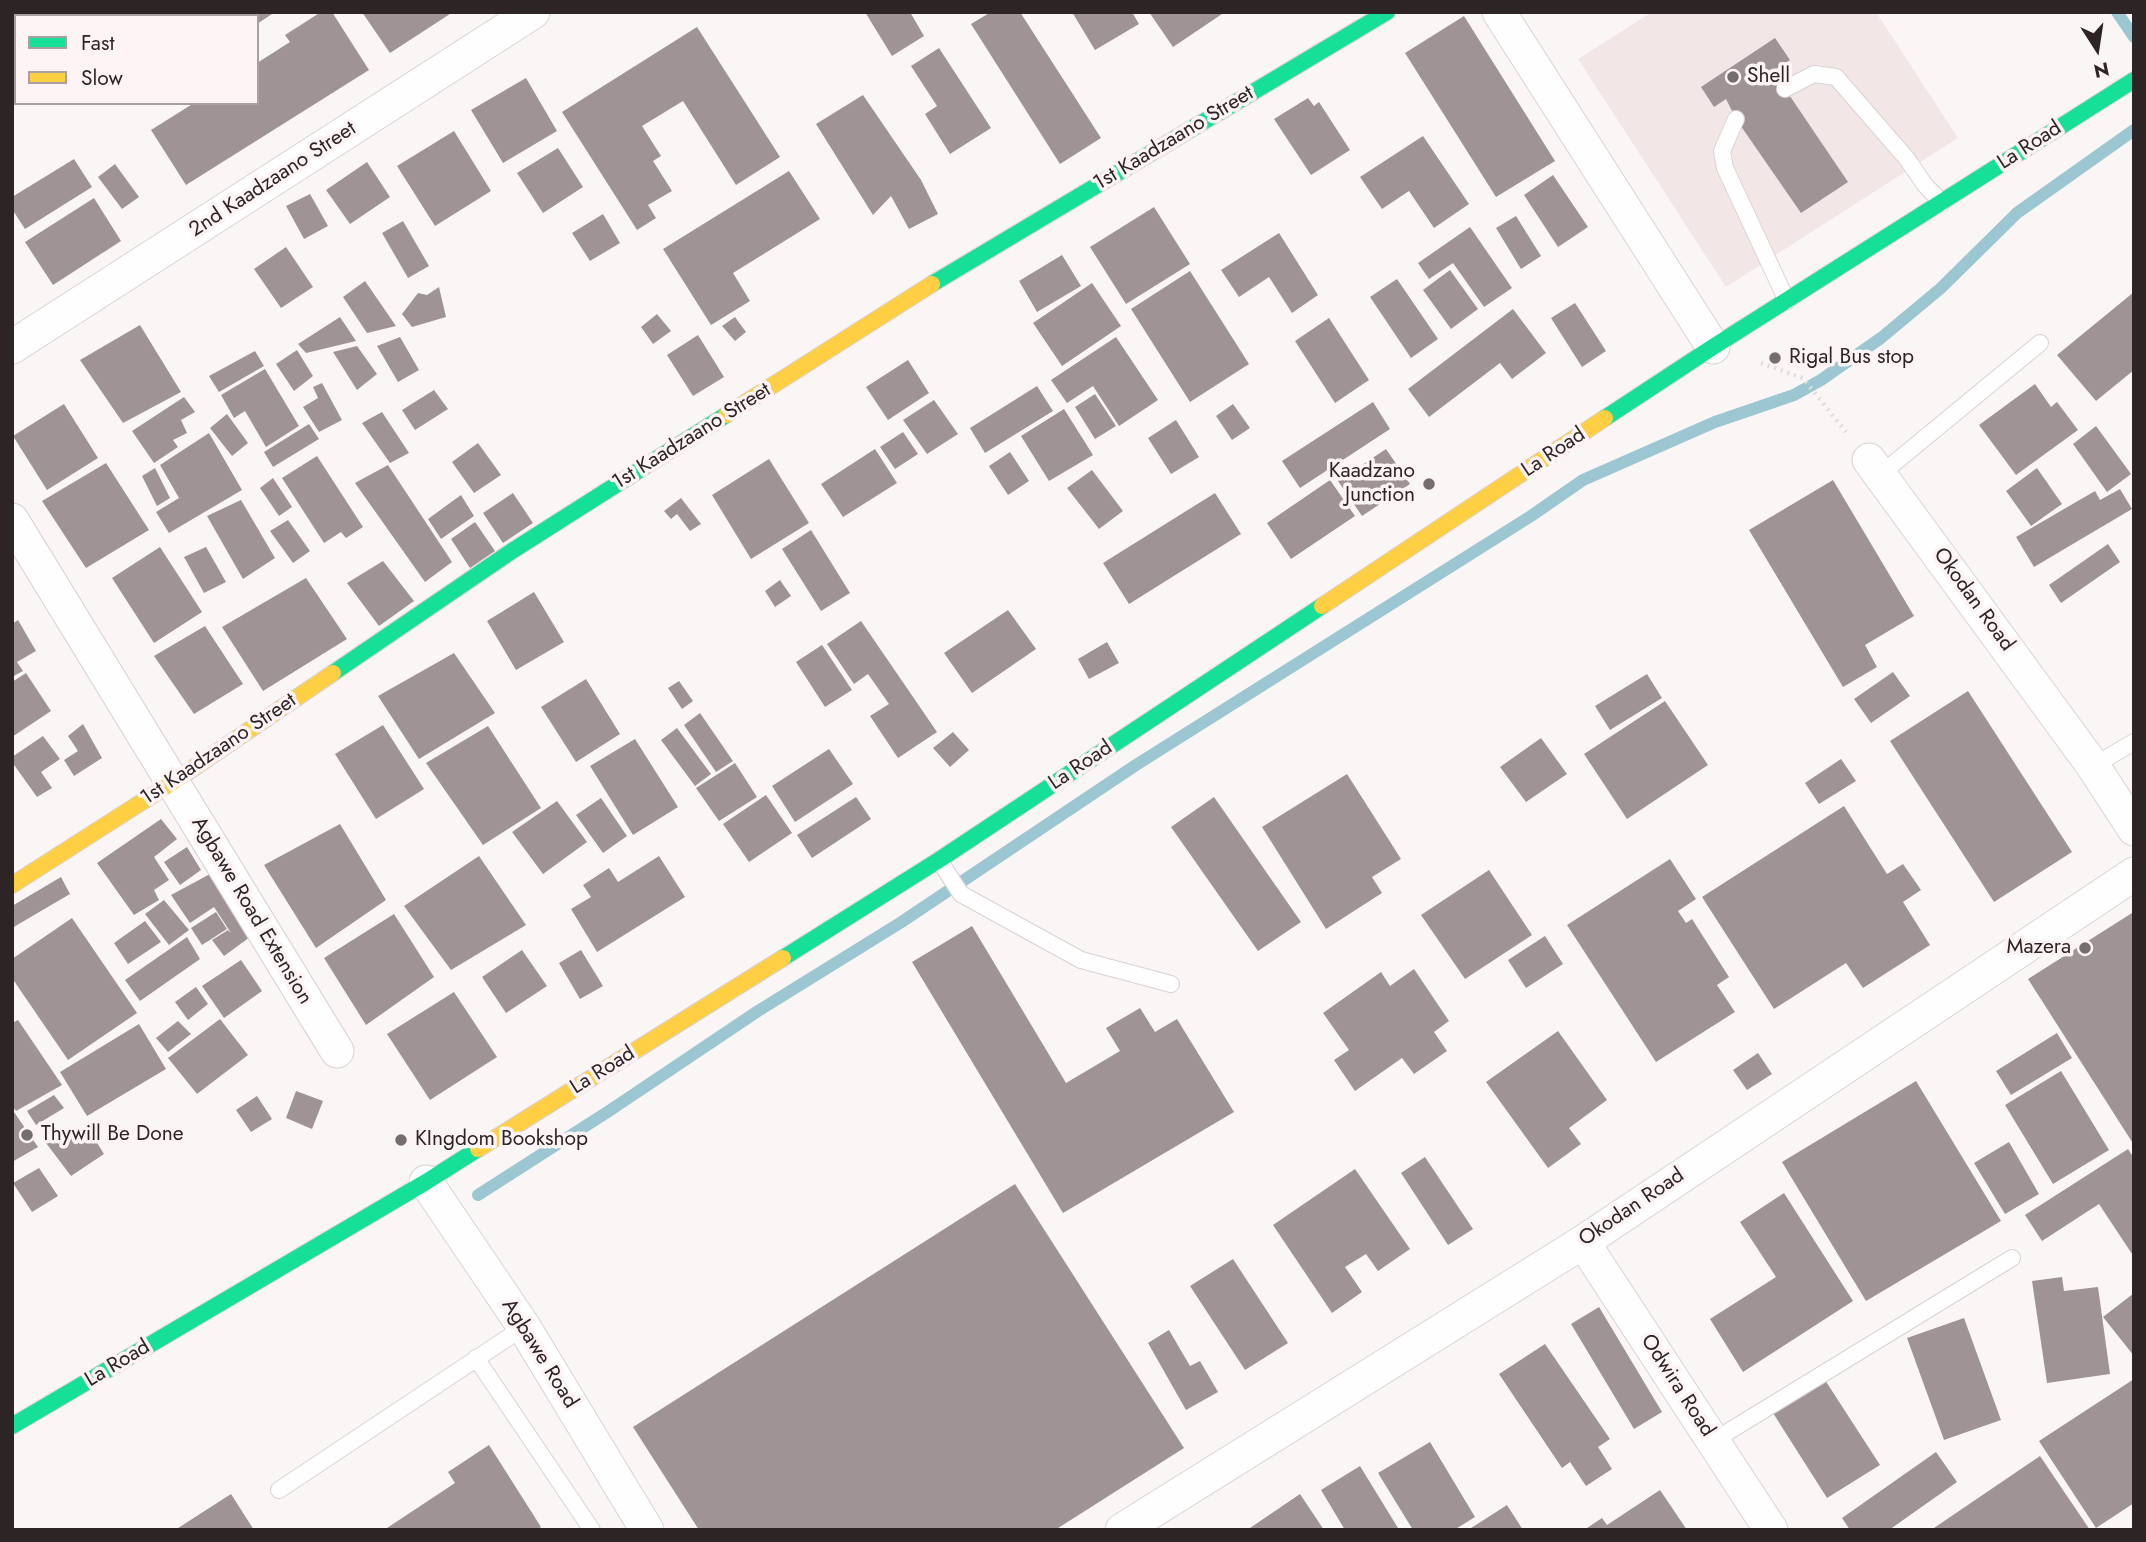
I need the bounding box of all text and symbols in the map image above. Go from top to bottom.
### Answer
legend [14,14,259,105]
north arrow [2062,14,2132,84]
text: Fast [81,28,114,58]
text: N [2091,55,2112,85]
text: Slow [81,63,123,93]
place label: Shell [1747,64,1790,90]
marker: Shell [1725,69,1741,85]
street label: 1st Kaadzaano Street [1089,81,1259,197]
street label: La Road [1993,116,2067,176]
street label: 2nd Kaadzaano Street [185,117,361,243]
place label: Rigal Bus stop [1789,345,1914,371]
marker: Rigal Bus stop [1767,350,1783,366]
street label: 1st Kaadzaano Street [608,378,776,496]
street label: La Road [1517,423,1591,483]
place label: Kaadzano Junction [1329,459,1415,509]
marker: Kaadzano Junction [1421,476,1437,492]
street label: Okodan Road [1927,543,2019,657]
street label: 1st Kaadzaano Street [136,689,302,811]
street label: La Road [1044,736,1118,796]
street label: Agbawe Road Extension [185,813,317,1009]
place label: Mazera [2006,935,2071,961]
marker: Mazera [2077,940,2093,956]
street label: La Road [566,1041,640,1101]
place label: Thywill Be Done [41,1122,184,1148]
marker: Thywill Be Done [19,1127,35,1143]
place label: KIngdom Bookshop [415,1127,588,1153]
marker: KIngdom Bookshop [393,1132,409,1148]
street label: Okodan Road [1575,1164,1689,1252]
street label: Agbawe Road [495,1295,583,1413]
street label: Odwira Road [1635,1330,1719,1442]
street label: La Road [81,1335,155,1393]

